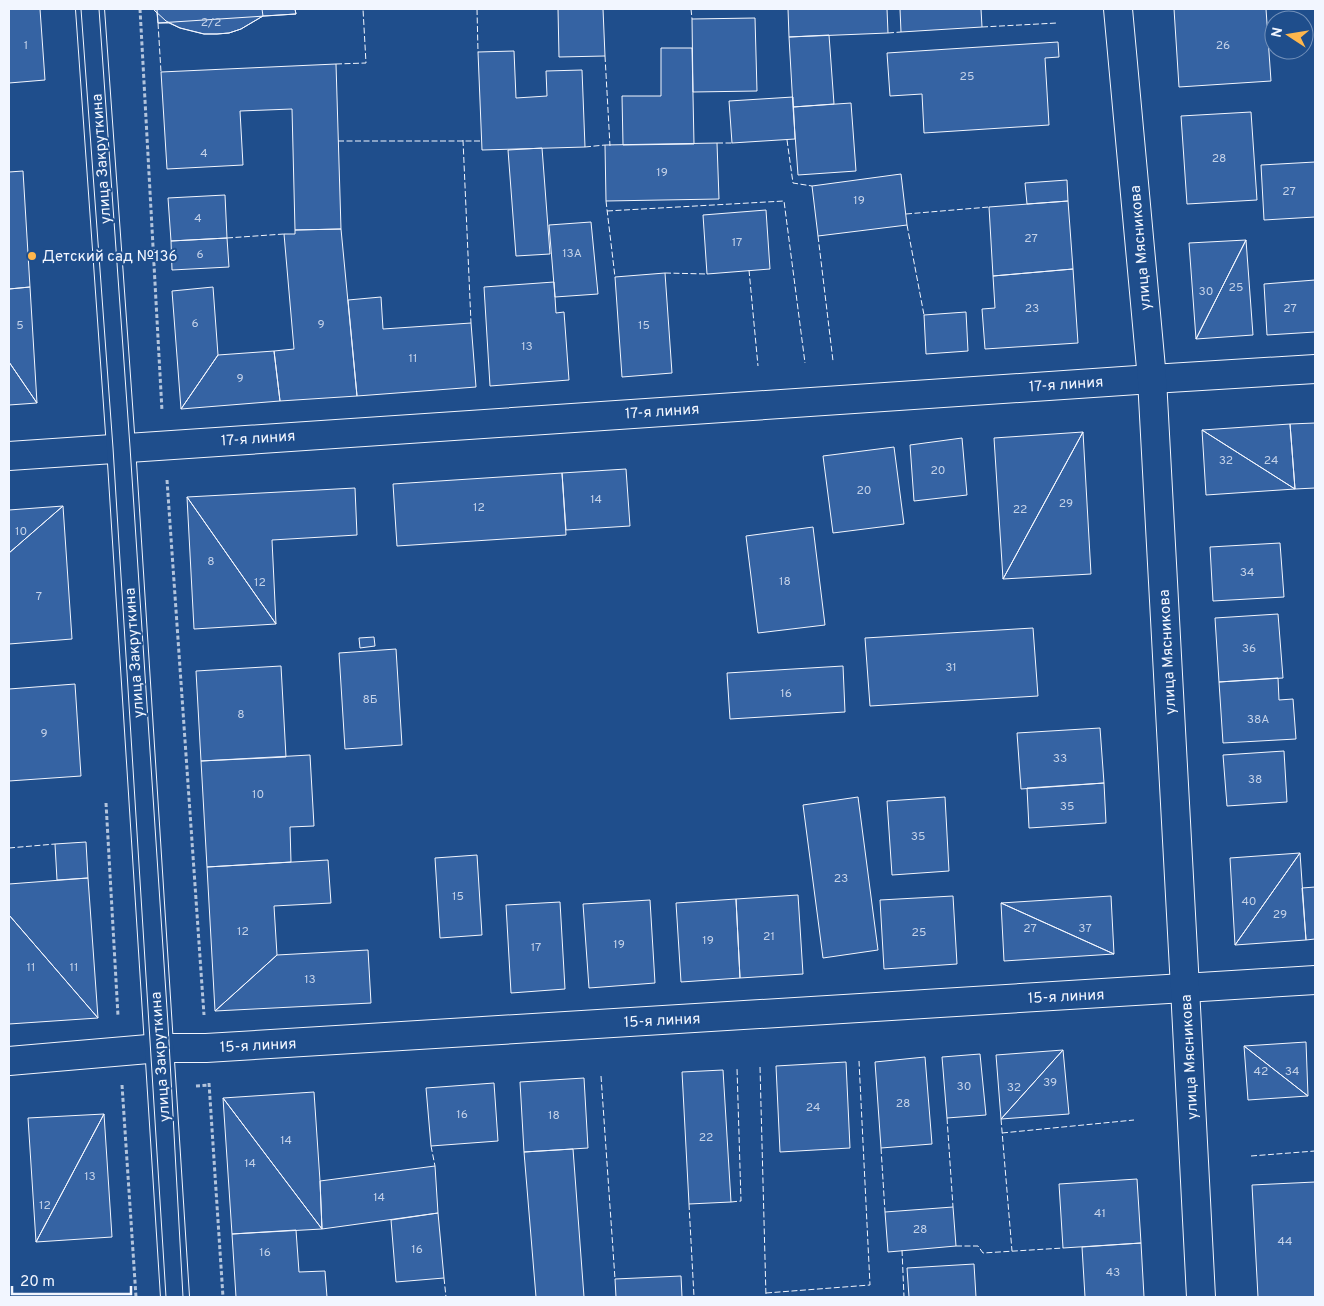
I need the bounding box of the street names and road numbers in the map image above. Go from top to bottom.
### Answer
street label: улица Закруткина [88,93,117,225]
street label: улица Мясникова [1127,184,1156,311]
street label: 17-я линия [1028,373,1104,398]
street label: 17-я линия [624,400,700,425]
street label: 17-я линия [220,427,296,452]
street label: улица Закруткина [121,587,150,719]
street label: улица Мясникова [1156,589,1181,715]
street label: 15-я линия [1027,986,1105,1009]
street label: улица Закруткина [147,991,176,1123]
street label: улица Мясникова [1178,994,1203,1120]
street label: 15-я линия [623,1010,701,1033]
street label: 15-я линия [219,1035,297,1058]

